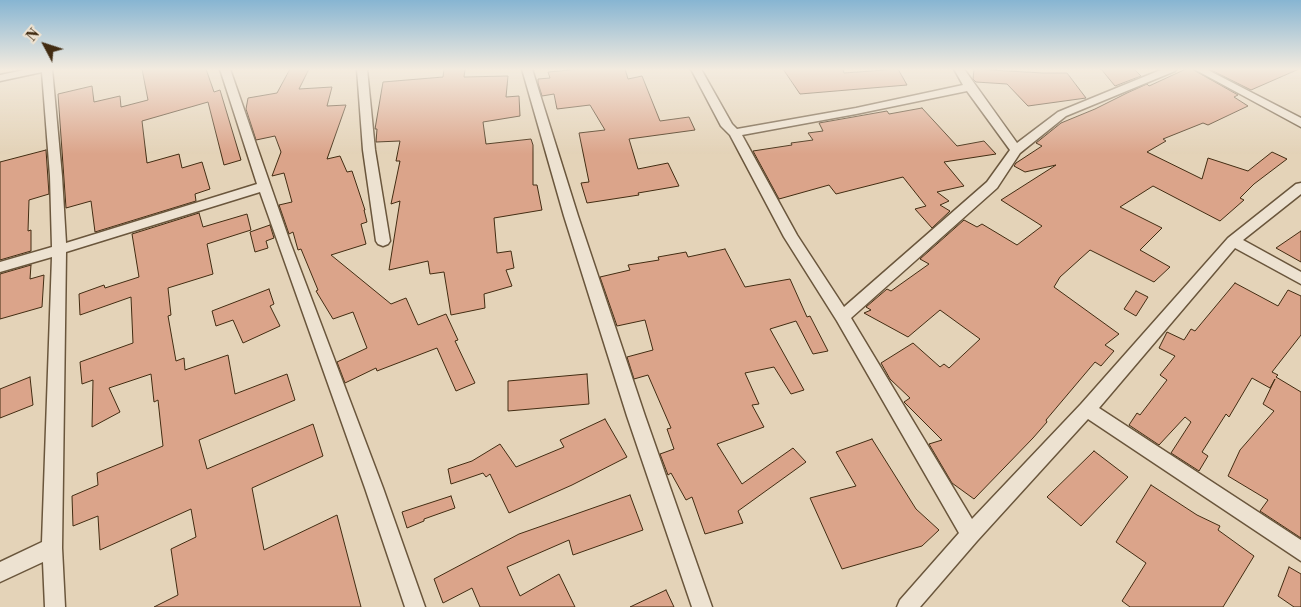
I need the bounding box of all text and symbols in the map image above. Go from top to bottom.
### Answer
north arrow [20,20,70,70]
text: N [23,25,44,45]

